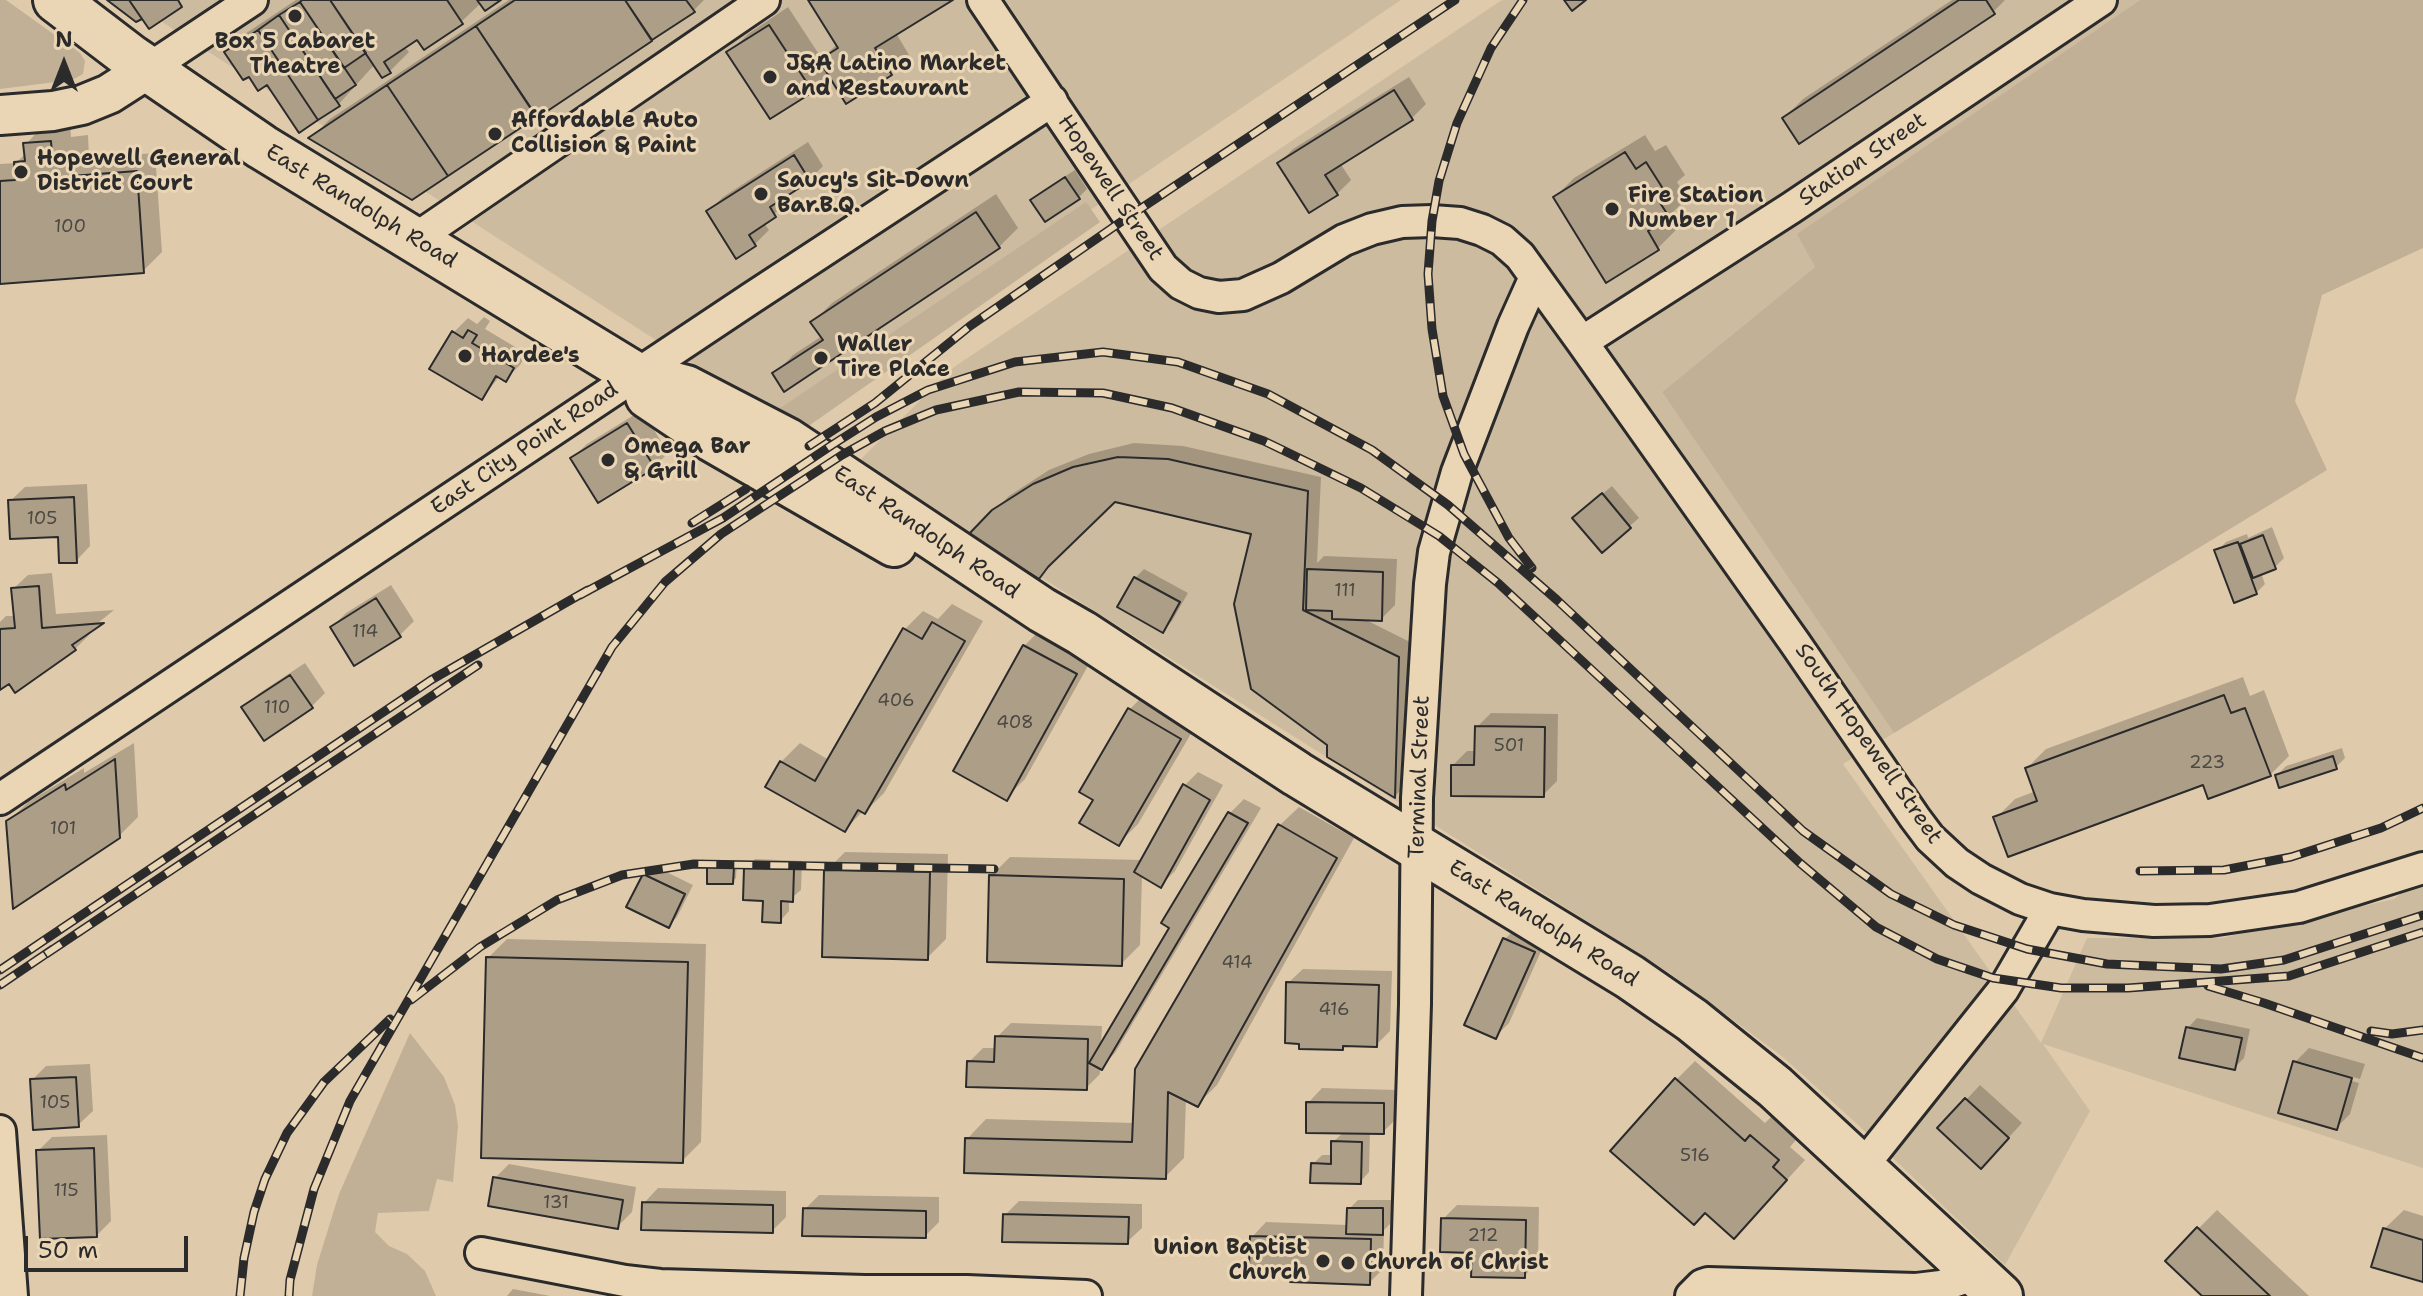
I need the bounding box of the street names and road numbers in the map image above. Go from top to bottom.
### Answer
street label: Station Street [1794,108,1932,212]
street label: Hopewell Street [1051,110,1169,266]
street label: East Randolph Road [260,139,462,275]
street label: East City Point Road [426,377,624,521]
street label: East Randolph Road [828,461,1024,605]
street label: South Hopewell Street [1789,639,1947,849]
street label: Terminal Street [1404,695,1436,859]
street label: East Randolph Road [1443,855,1643,993]

